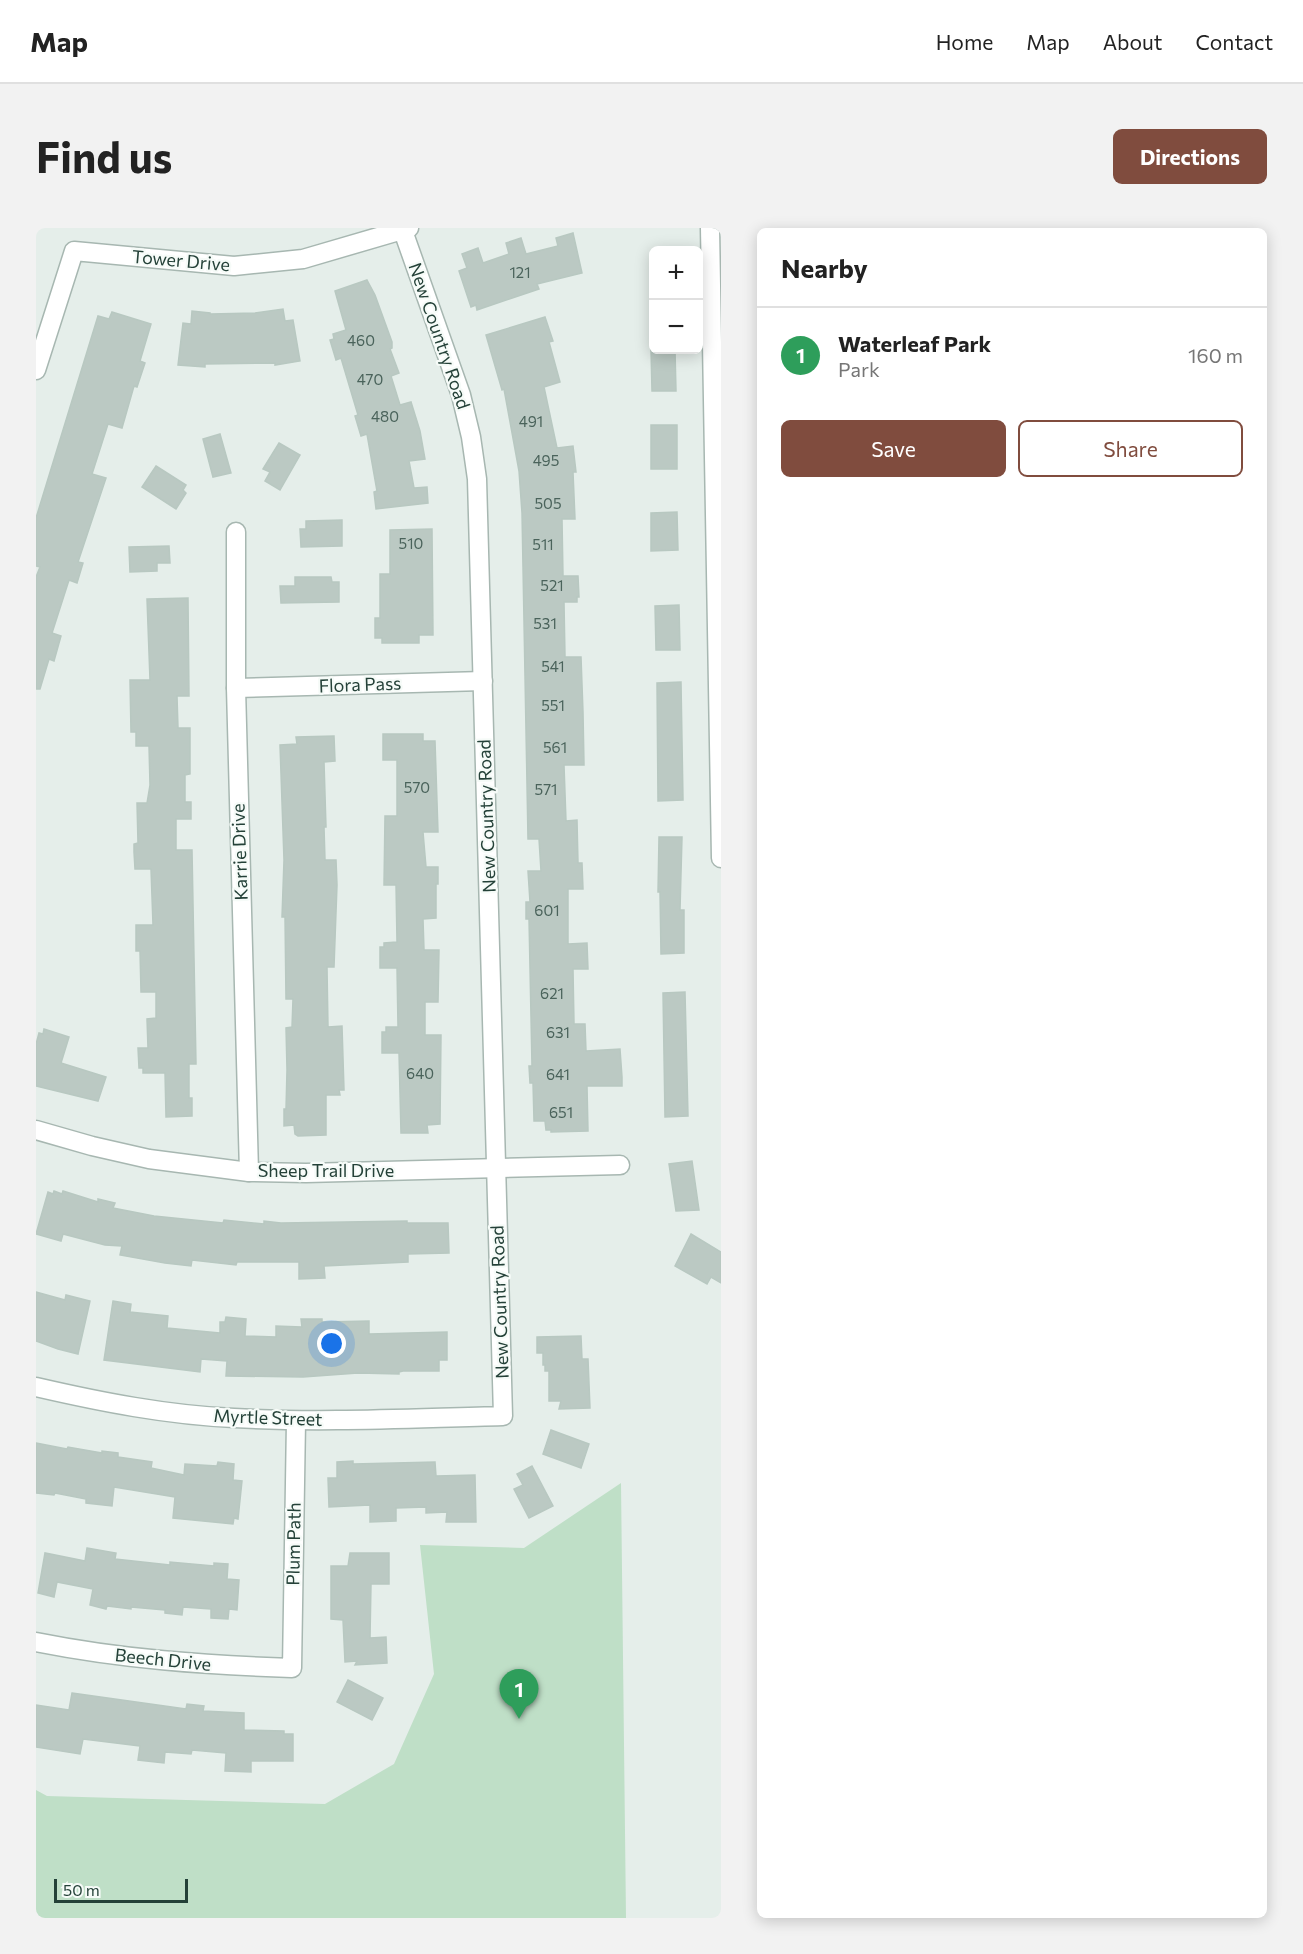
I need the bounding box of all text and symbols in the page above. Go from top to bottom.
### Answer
text: Map [30,24,88,58]
text: Home [936,29,993,54]
text: Map [1026,29,1070,54]
text: About [1103,29,1162,54]
text: Contact [1195,29,1273,54]
button: Directions [1113,129,1267,184]
text: Find us [36,130,172,182]
street label: Tower Drive [131,245,231,275]
map controls [649,246,703,354]
button: + [649,246,703,300]
text: Nearby [781,252,868,283]
street label: New Country Road [405,260,475,412]
house number: 121 [509,263,531,281]
button: − [649,300,703,354]
text: Waterleaf Park [838,330,991,357]
house number: 460 [347,331,375,349]
text: 1 [796,343,805,367]
text: 160 m [1188,343,1243,367]
text: Park [838,357,880,381]
house number: 470 [357,370,383,388]
house number: 480 [371,407,399,425]
house number: 491 [519,412,543,430]
button: Save [781,420,1006,477]
button: Share [1018,420,1243,477]
house number: 495 [533,451,559,469]
house number: 505 [534,494,562,512]
house number: 510 [399,534,423,552]
house number: 511 [532,535,554,553]
house number: 521 [540,576,564,594]
house number: 531 [533,614,557,632]
house number: 541 [541,657,565,675]
street label: Flora Pass [318,672,402,696]
house number: 551 [541,696,565,714]
house number: 561 [543,738,567,756]
street label: New Country Road [472,739,500,893]
house number: 570 [404,778,430,796]
house number: 571 [535,780,557,798]
street label: Karrie Drive [226,803,252,901]
house number: 601 [534,901,560,919]
house number: 621 [540,984,564,1002]
house number: 631 [546,1023,570,1041]
house number: 640 [406,1064,434,1082]
house number: 641 [546,1065,570,1083]
house number: 651 [549,1103,573,1121]
street label: Sheep Trail Drive [258,1159,394,1181]
street label: New Country Road [485,1225,513,1379]
your location [317,1329,346,1358]
street label: Myrtle Street [213,1404,323,1430]
street label: Plum Path [281,1502,305,1586]
street label: Beech Drive [114,1643,212,1675]
pin: 1 [500,1670,538,1719]
scale bar [54,1876,188,1904]
text: 50 m [63,1880,100,1899]

